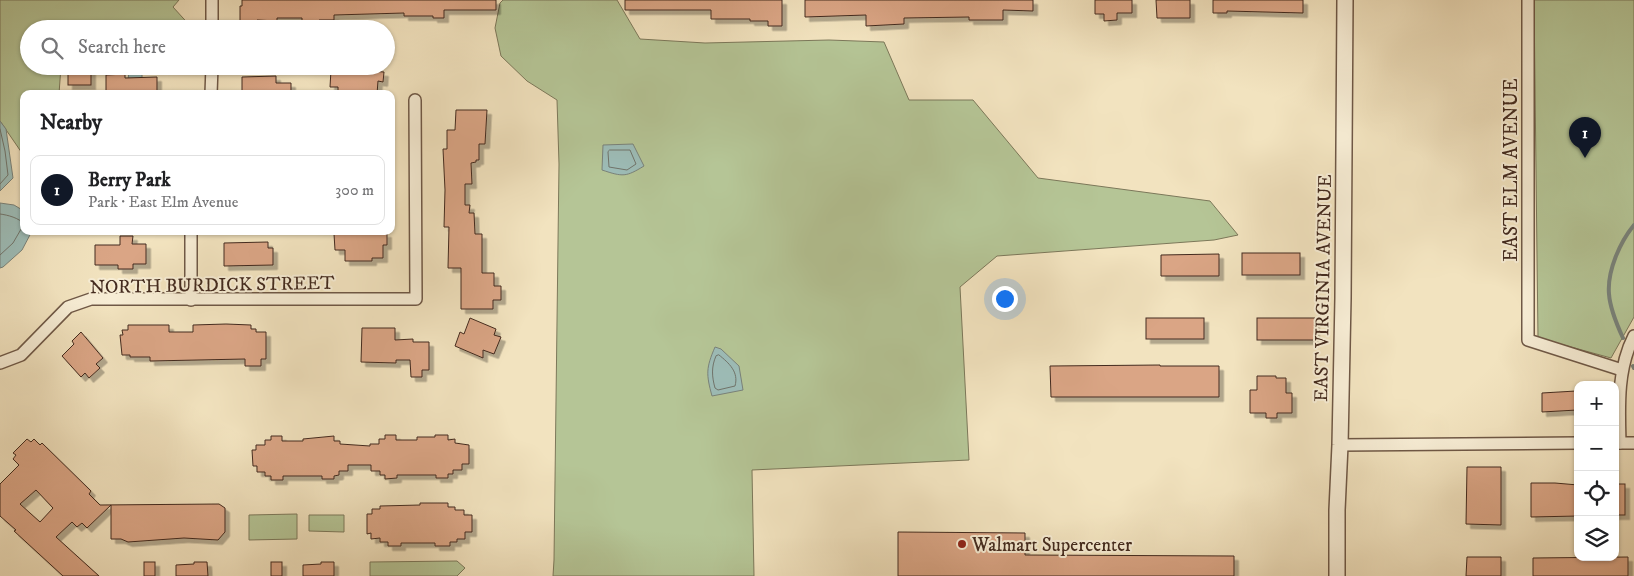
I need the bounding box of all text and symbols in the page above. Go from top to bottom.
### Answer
search box [20,20,395,75]
icon: search [38,34,66,62]
text: Search here [78,36,166,59]
street label: EAST ELM AVENUE [1500,78,1523,262]
text: Nearby [40,110,102,136]
pin: 1 [1569,117,1601,158]
text: Berry Park [88,169,171,192]
street label: EAST VIRGINIA AVENUE [1310,174,1337,402]
text: 1 [54,180,60,200]
text: 300 m [335,180,374,200]
text: Park · East Elm Avenue [88,192,238,212]
street label: NORTH BURDICK STREET [89,272,335,299]
your location [992,286,1018,312]
map controls [1574,381,1619,561]
button: + [1574,381,1619,426]
button: − [1574,426,1619,471]
button: locate [1574,471,1619,516]
button: layers [1574,516,1619,561]
place label: Walmart Supercenter [971,534,1132,557]
marker: Walmart Supercenter [956,538,968,550]

